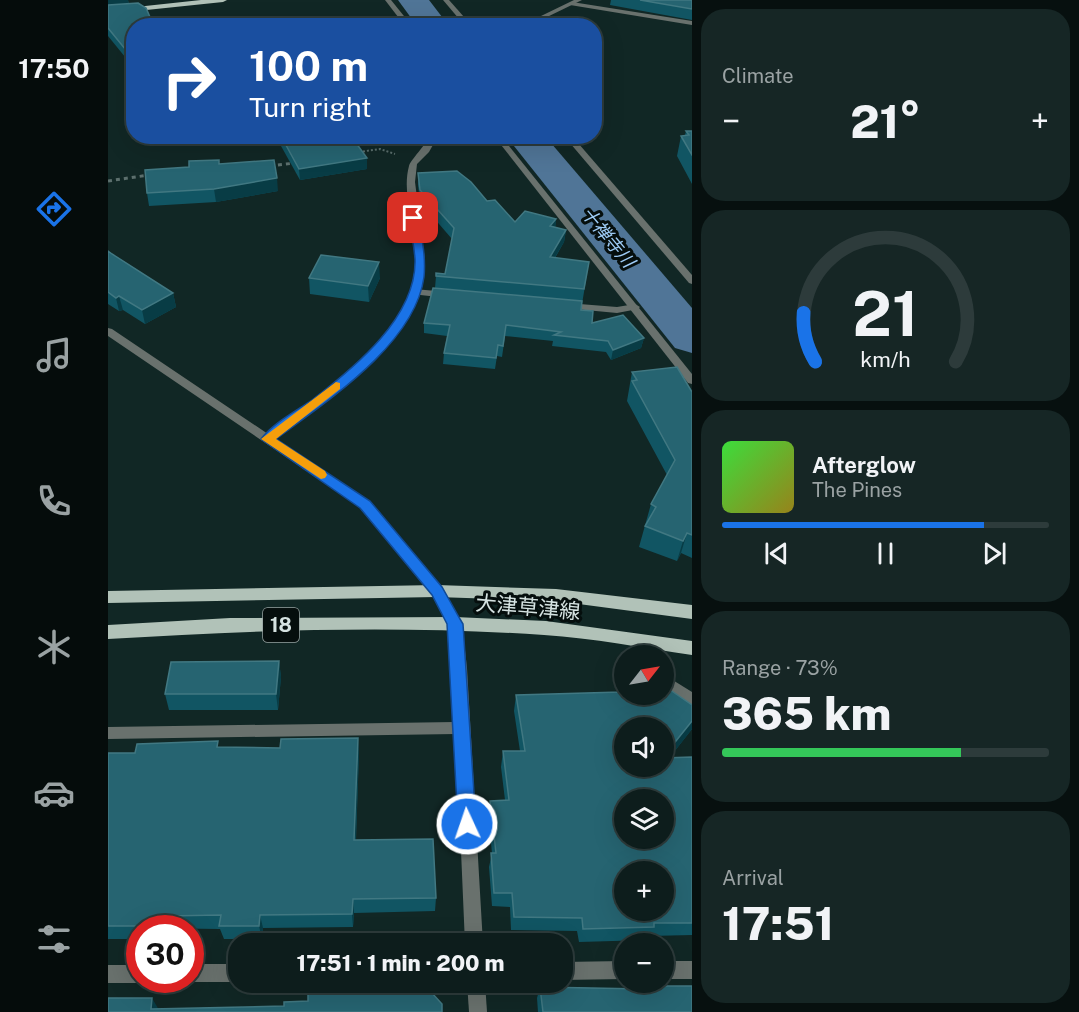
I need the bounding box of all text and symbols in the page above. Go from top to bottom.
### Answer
text: 100 m [249,41,368,90]
icon: right [150,42,228,120]
text: 17:50 [18,52,90,84]
text: Climate [722,64,794,88]
text: Turn right [249,91,372,123]
text: 21° [850,95,921,148]
text: − [722,102,740,140]
text: + [1031,102,1049,140]
icon: directions [33,188,75,230]
pin [387,192,438,243]
icon: arrive [396,201,429,234]
water label: 十禅寺川 [577,203,640,273]
text: 21 [852,278,919,351]
icon: music [33,334,75,376]
text: km/h [860,348,911,373]
text: Afterglow [812,452,916,478]
text: The Pines [812,478,902,502]
icon: phone [33,480,75,522]
icon: previous [760,537,793,570]
icon: pause [869,537,902,570]
icon: next [978,537,1011,570]
street label: 大津草津線 [475,590,581,624]
road number: 18 [263,608,299,642]
icon: climate [33,626,75,668]
north arrow [614,645,674,705]
map controls [614,645,674,993]
text: Range · 73% [722,656,838,680]
text: 365 km [722,687,891,740]
button: sound [614,717,674,777]
icon: car [33,772,75,814]
button: layers [614,789,674,849]
position arrow [435,792,499,856]
button: + [614,861,674,921]
text: Arrival [722,866,784,890]
text: 17:51 [722,897,834,950]
speed limit sign: 30 [126,915,204,993]
icon: filters [33,918,75,960]
button: − [614,933,674,993]
text: 17:51 · 1 min · 200 m [297,950,504,976]

